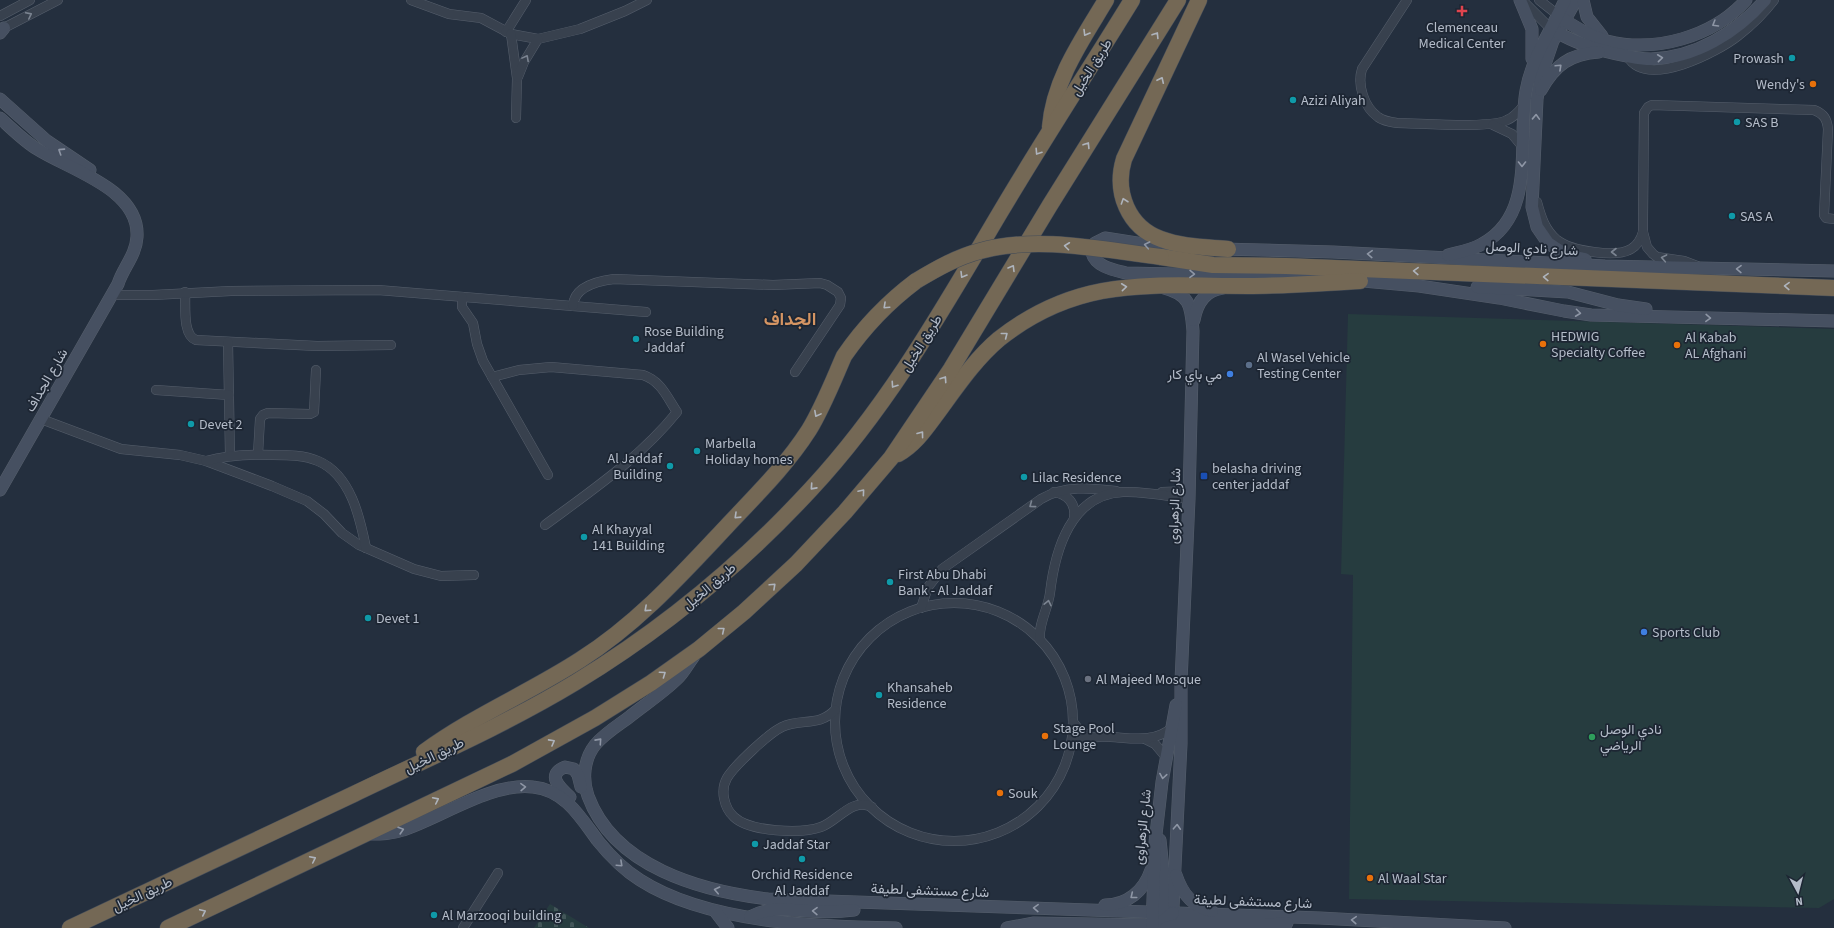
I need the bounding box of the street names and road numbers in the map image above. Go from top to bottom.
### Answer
street label: طريق الخيل [1066,35,1117,100]
street label: شارع نادي الوصل [1485,237,1579,262]
street label: طريق الخيل [896,311,947,376]
street label: شارع الجداف [21,345,73,416]
street label: شارع الزهراوى [1164,468,1186,544]
street label: طريق الخيل [679,558,741,615]
street label: طريق الخيل [401,733,468,779]
street label: شارع الزهراوى [1129,788,1157,866]
street label: طريق الخيل [109,872,176,918]
street label: شارع مستشفى لطيفة [870,879,990,903]
street label: شارع مستشفى لطيفة [1193,890,1313,914]

